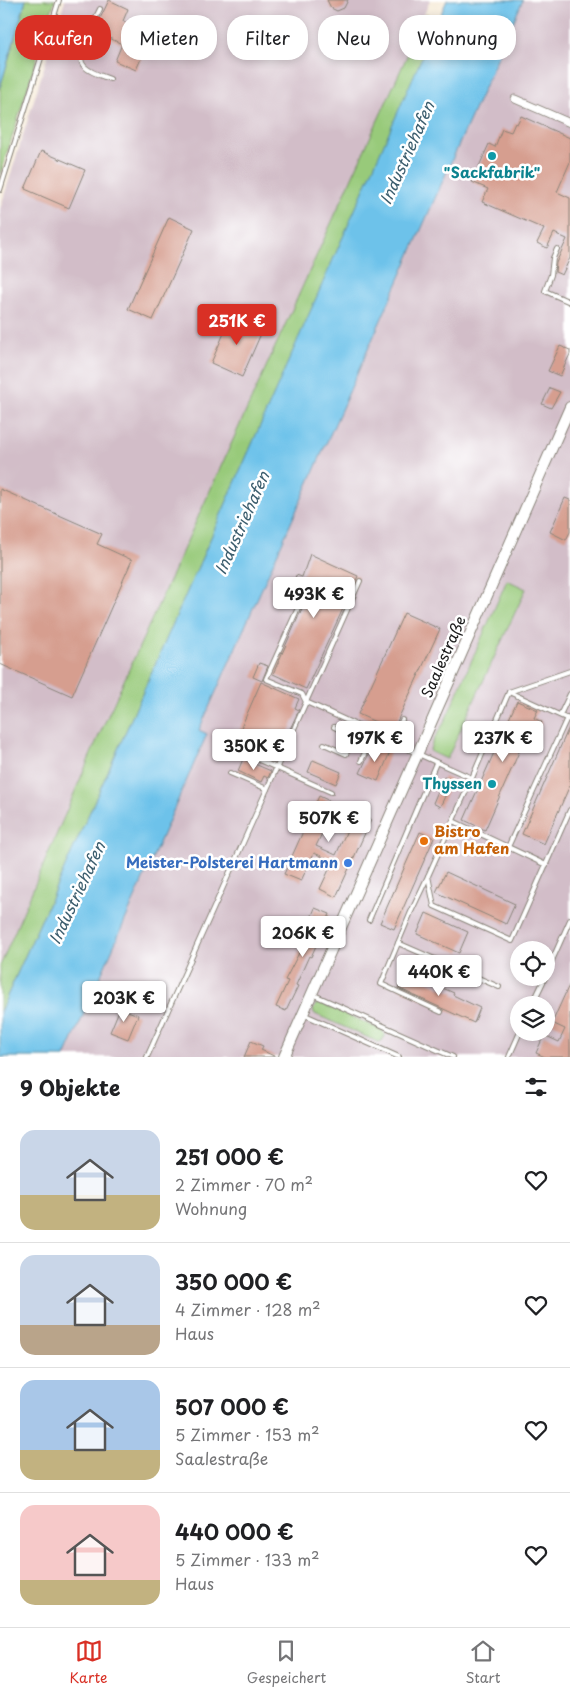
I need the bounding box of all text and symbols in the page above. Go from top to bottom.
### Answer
chip: Kaufen [15,15,111,60]
chip: Mieten [121,15,217,60]
chip: Filter [227,15,308,60]
chip: Neu [318,15,389,60]
chip: Wohnung [399,15,516,60]
water label: Industriehafen [373,96,440,208]
marker: "Sackfabrik" [486,150,498,162]
place label: "Sackfabrik" [444,160,541,183]
pin: 251K € [196,304,278,346]
text: 251K € [208,308,266,332]
water label: Industriehafen [208,466,275,578]
pin: 493K € [273,576,355,619]
text: 493K € [284,581,344,605]
street label: Saalestraße [414,612,471,701]
pin: 197K € [334,720,416,763]
pin: 237K € [462,720,544,763]
text: 197K € [347,725,403,749]
text: 237K € [473,725,533,749]
pin: 350K € [213,728,295,771]
text: 350K € [223,733,285,757]
place label: Thyssen [422,771,482,794]
marker: Thyssen [486,778,498,790]
pin: 507K € [288,800,370,843]
text: 507K € [299,805,359,829]
place label: Bistro am Hafen [434,819,509,859]
marker: Bistro am Hafen [418,835,430,847]
water label: Industriehafen [42,836,111,948]
place label: Meister-Polsterei Hartmann [126,850,338,873]
marker: Meister-Polsterei Hartmann [342,857,354,869]
pin: 206K € [262,916,344,958]
text: 206K € [272,920,334,944]
map controls [510,941,555,1041]
button: locate [510,941,555,986]
pin: 440K € [398,954,480,997]
text: 440K € [408,959,470,983]
pin: 203K € [83,980,165,1023]
text: 203K € [93,985,155,1009]
button: layers [510,996,555,1041]
text: 9 Objekte [20,1071,121,1103]
icon: filters [522,1073,550,1101]
text: 251 000 € [175,1140,284,1172]
icon: home [60,1150,120,1210]
icon: heart [522,1166,550,1194]
text: 2 Zimmer · 70 m² [175,1172,313,1196]
text: Wohnung [175,1196,247,1220]
text: 350 000 € [175,1265,292,1297]
icon: home [60,1275,120,1335]
icon: heart [522,1291,550,1319]
text: 4 Zimmer · 128 m² [175,1297,320,1321]
text: Haus [175,1321,214,1345]
text: 507 000 € [175,1390,289,1422]
icon: home [60,1400,120,1460]
icon: heart [522,1416,550,1444]
text: 5 Zimmer · 153 m² [175,1422,320,1446]
text: Saalestraße [175,1446,268,1470]
text: 440 000 € [175,1515,294,1547]
icon: home [60,1525,120,1585]
icon: heart [522,1541,550,1569]
text: 5 Zimmer · 133 m² [175,1547,319,1571]
text: Haus [175,1571,214,1595]
tab: Karte [70,1637,107,1688]
tab: Gespeichert [247,1637,326,1688]
tab: Start [466,1637,500,1688]

